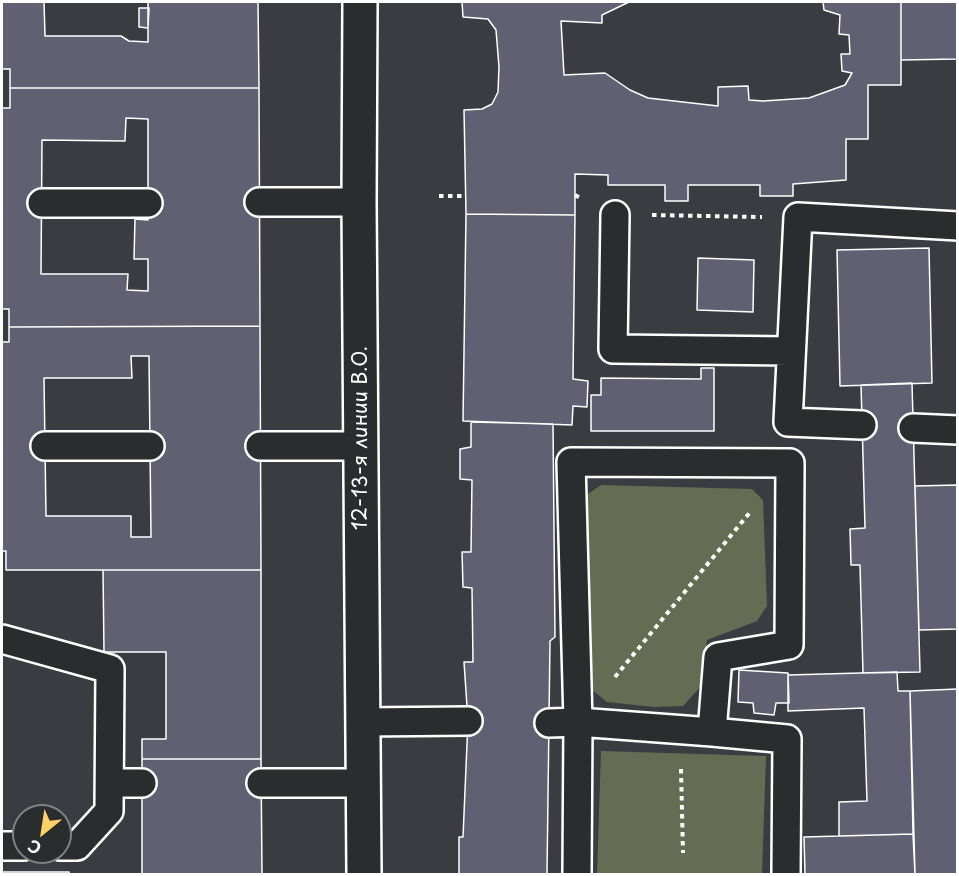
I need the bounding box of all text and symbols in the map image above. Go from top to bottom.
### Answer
street label: 12-13-я линии В.О. [349,346,373,530]
north arrow [12,804,72,864]
text: С [23,834,45,861]

